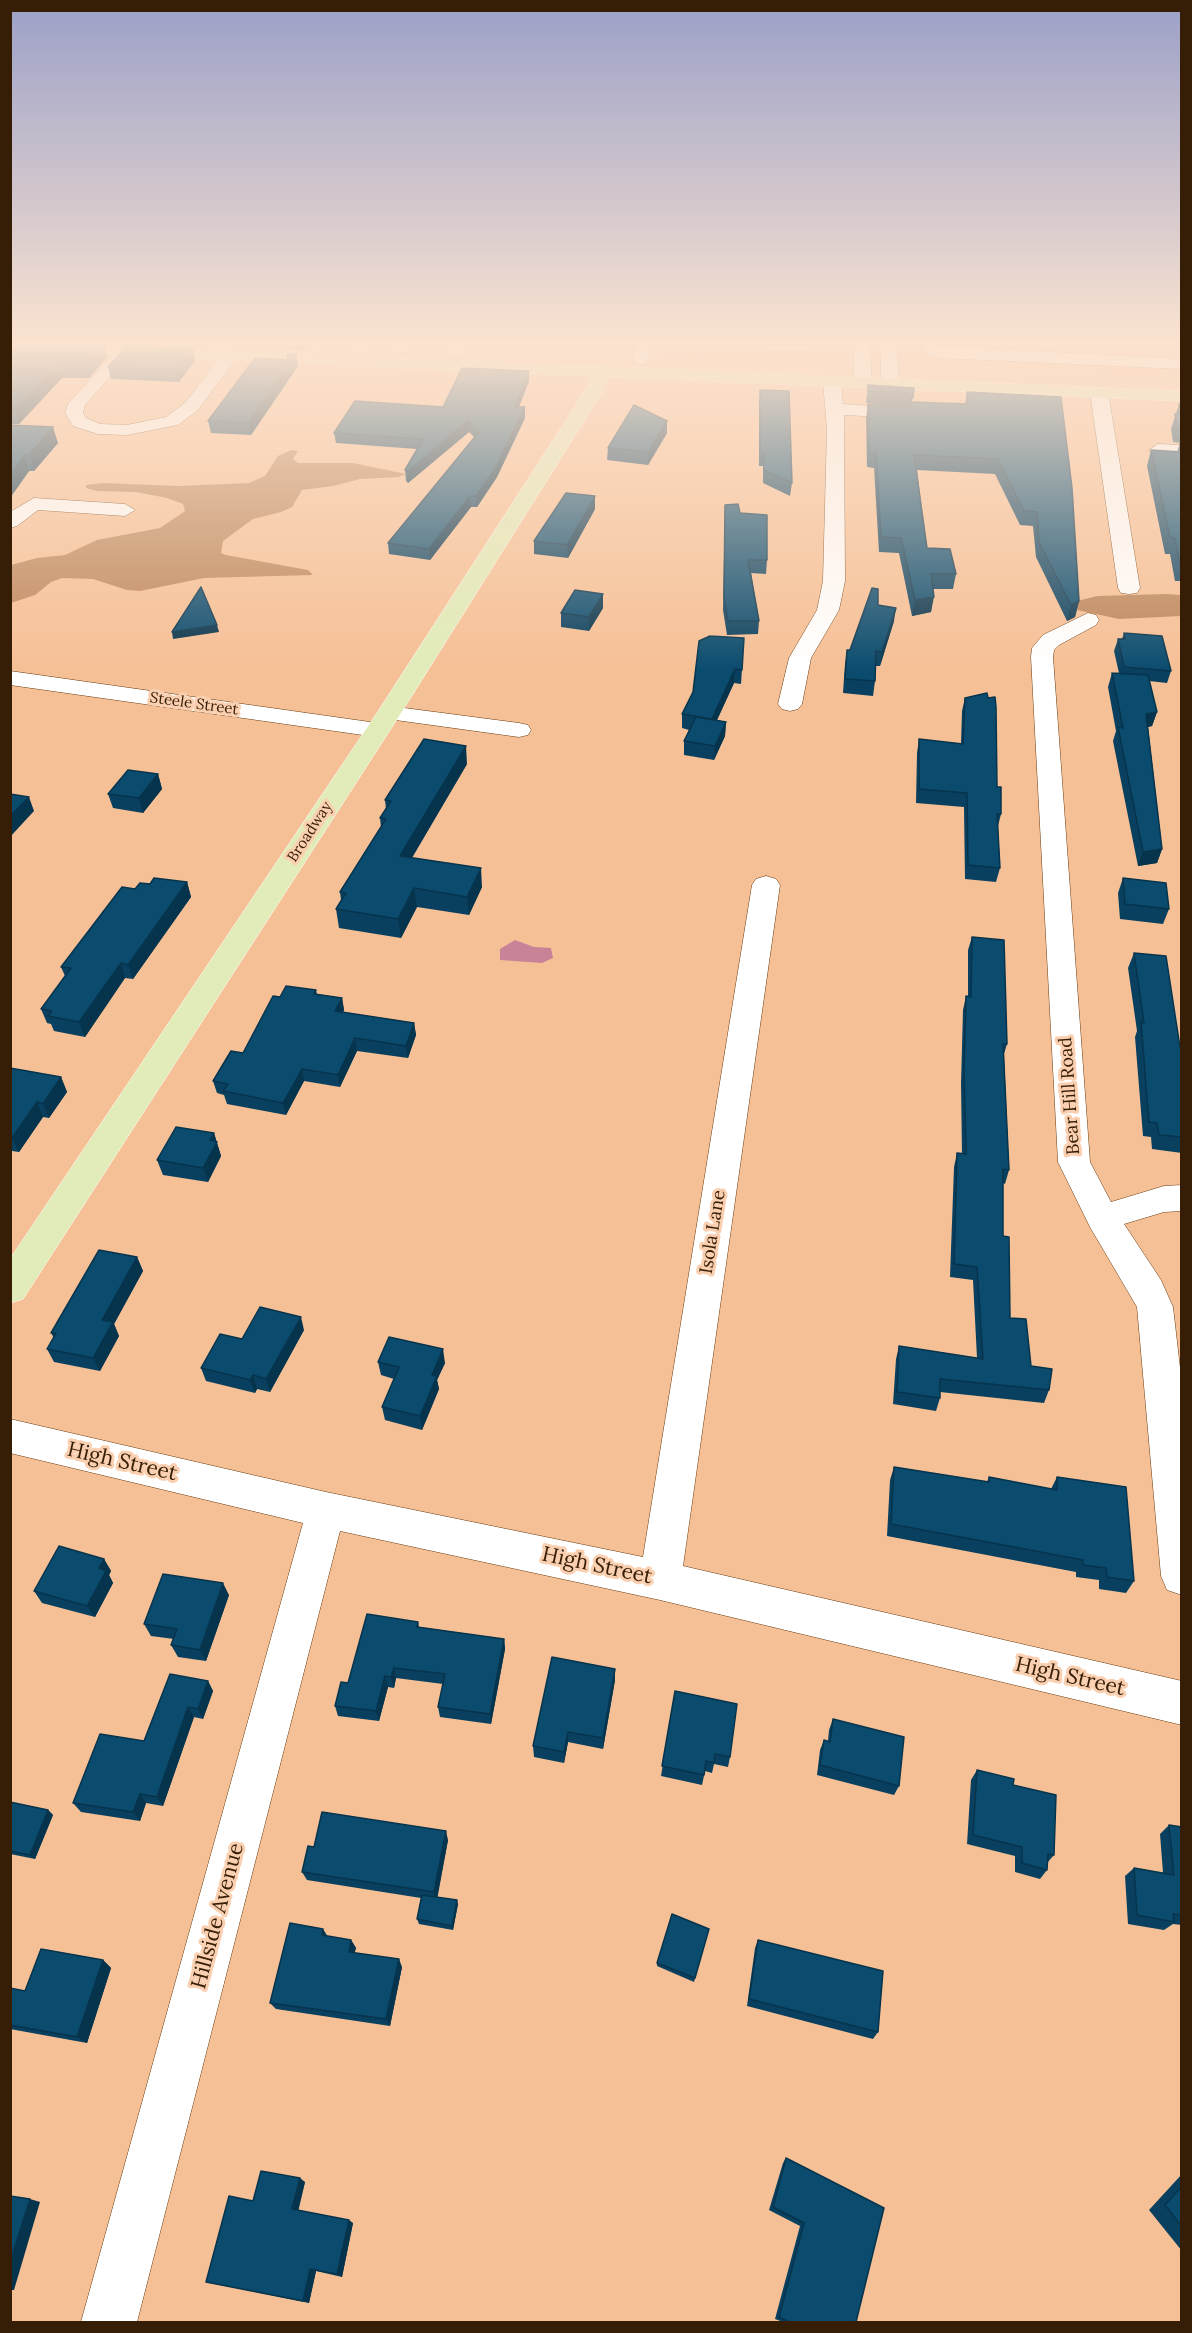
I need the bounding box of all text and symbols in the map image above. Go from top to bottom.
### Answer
street label: Steele Street [149,689,239,719]
street label: Broadway [284,798,336,866]
street label: Bear Hill Road [1055,1036,1085,1156]
street label: Isola Lane [696,1189,730,1275]
street label: High Street [65,1437,179,1487]
street label: High Street [540,1542,654,1590]
street label: High Street [1013,1652,1127,1702]
street label: Hillside Avenue [186,1840,250,1992]

